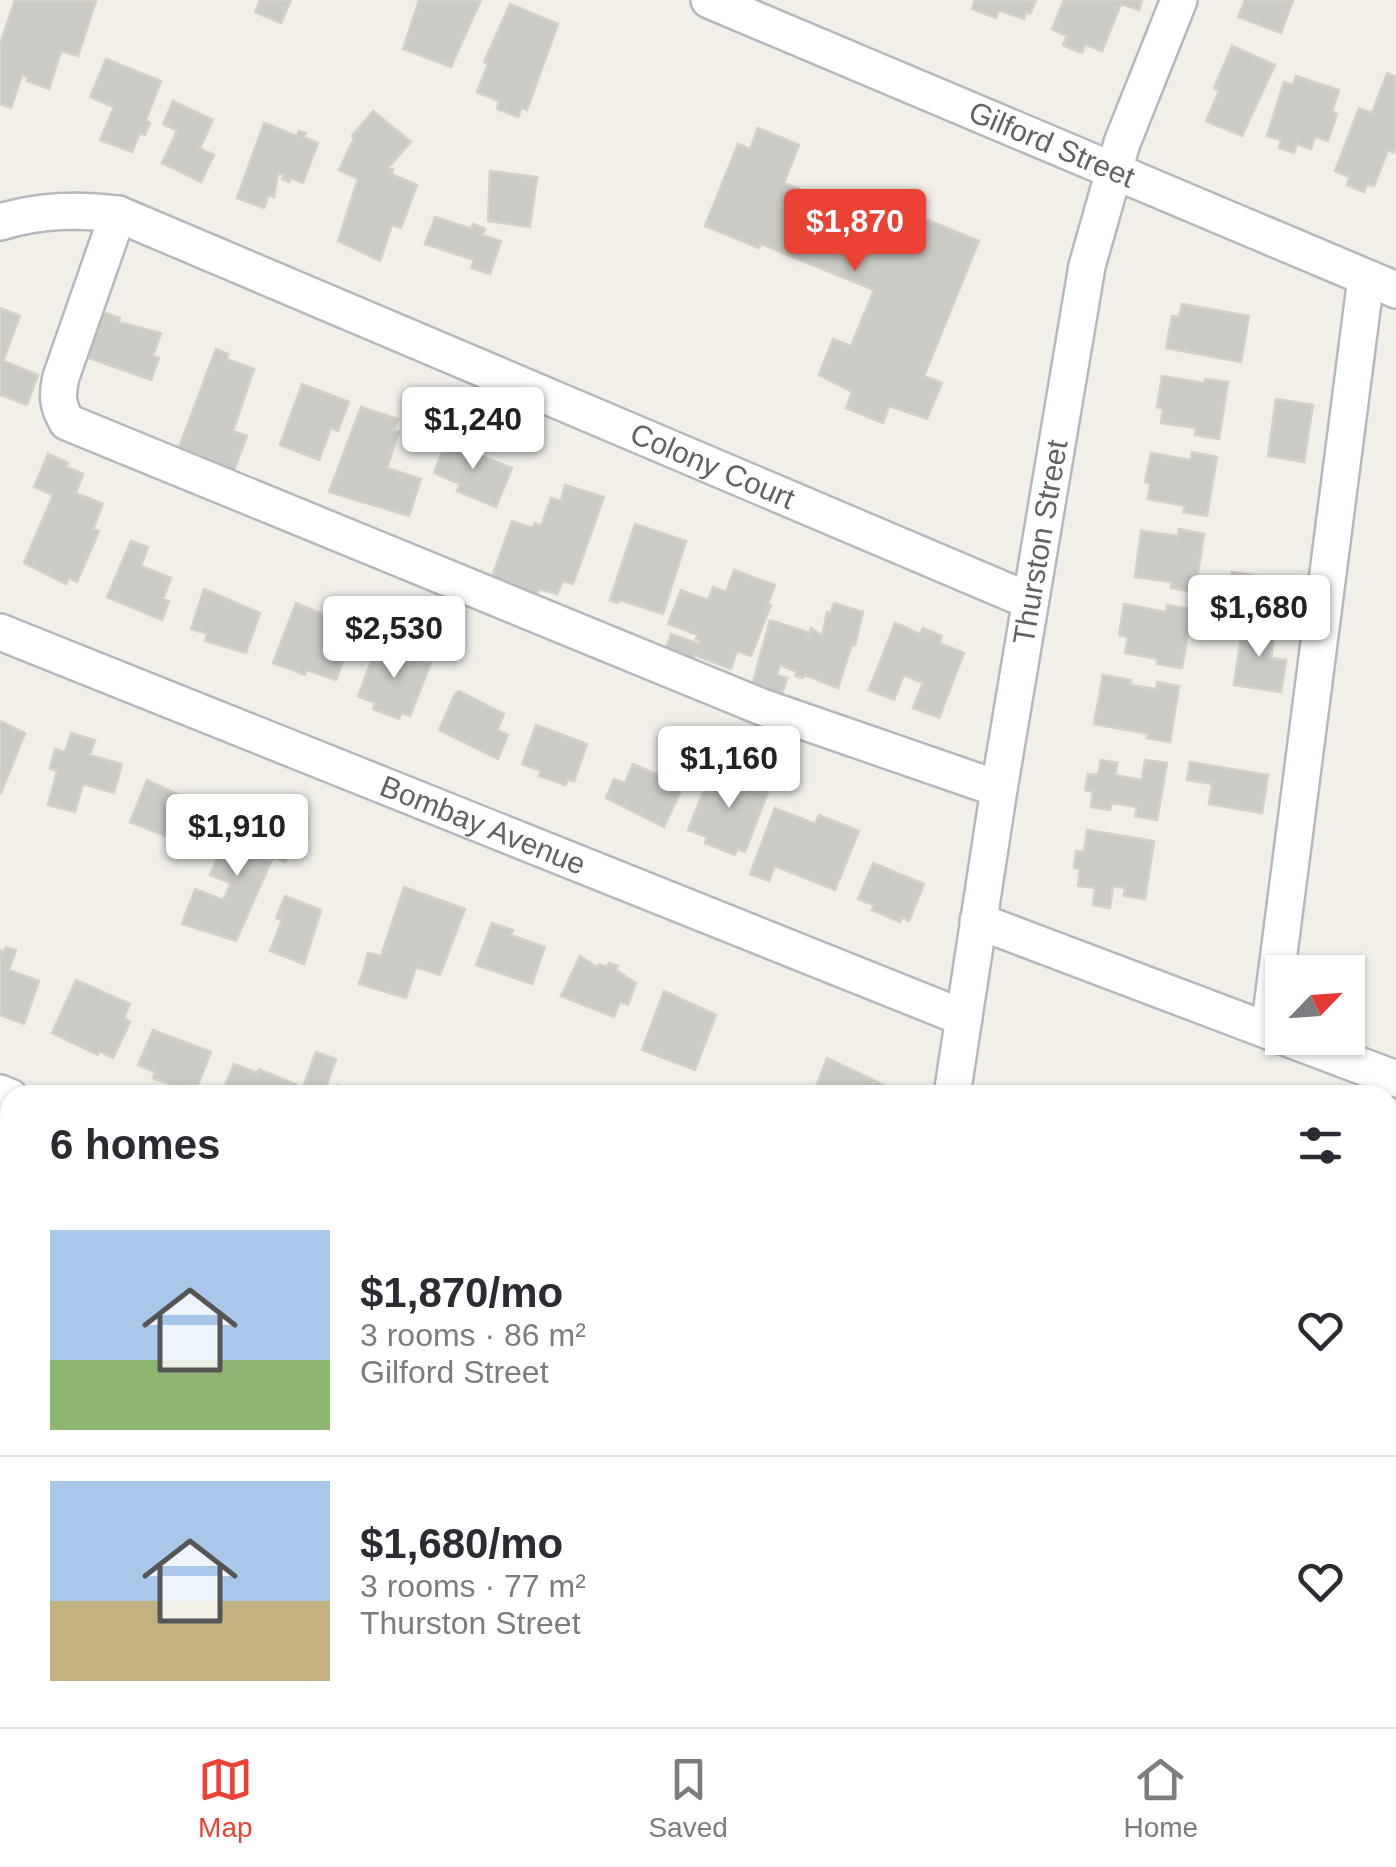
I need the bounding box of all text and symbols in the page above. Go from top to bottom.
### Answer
street label: Gilford Street [964,95,1140,194]
pin: $1,870 [774,189,936,274]
text: $1,870 [806,203,904,239]
pin: $1,240 [392,387,554,472]
text: $1,240 [424,401,522,437]
street label: Colony Court [626,416,800,515]
street label: Thurston Street [1007,437,1074,647]
pin: $1,680 [1178,575,1340,660]
text: $1,680 [1210,589,1308,625]
pin: $2,530 [313,596,475,681]
text: $2,530 [345,610,443,646]
pin: $1,160 [648,726,810,811]
text: $1,160 [680,740,778,776]
street label: Bombay Avenue [376,769,590,881]
pin: $1,910 [156,794,318,879]
text: $1,910 [188,808,286,844]
north arrow [1265,955,1365,1055]
map controls [1265,955,1365,1055]
icon: filters [1293,1118,1348,1173]
text: 6 homes [50,1121,220,1168]
text: $1,870/mo [360,1269,563,1316]
icon: home [130,1270,250,1390]
icon: heart [1293,1303,1348,1358]
text: 3 rooms · 86 m² [360,1317,586,1353]
text: Gilford Street [360,1354,549,1390]
text: $1,680/mo [360,1520,563,1567]
icon: home [130,1521,250,1641]
icon: heart [1293,1554,1348,1609]
text: 3 rooms · 77 m² [360,1568,586,1604]
text: Thurston Street [360,1605,581,1641]
tab: Map [198,1752,253,1844]
tab: Saved [648,1752,728,1844]
tab: Home [1123,1752,1198,1844]

